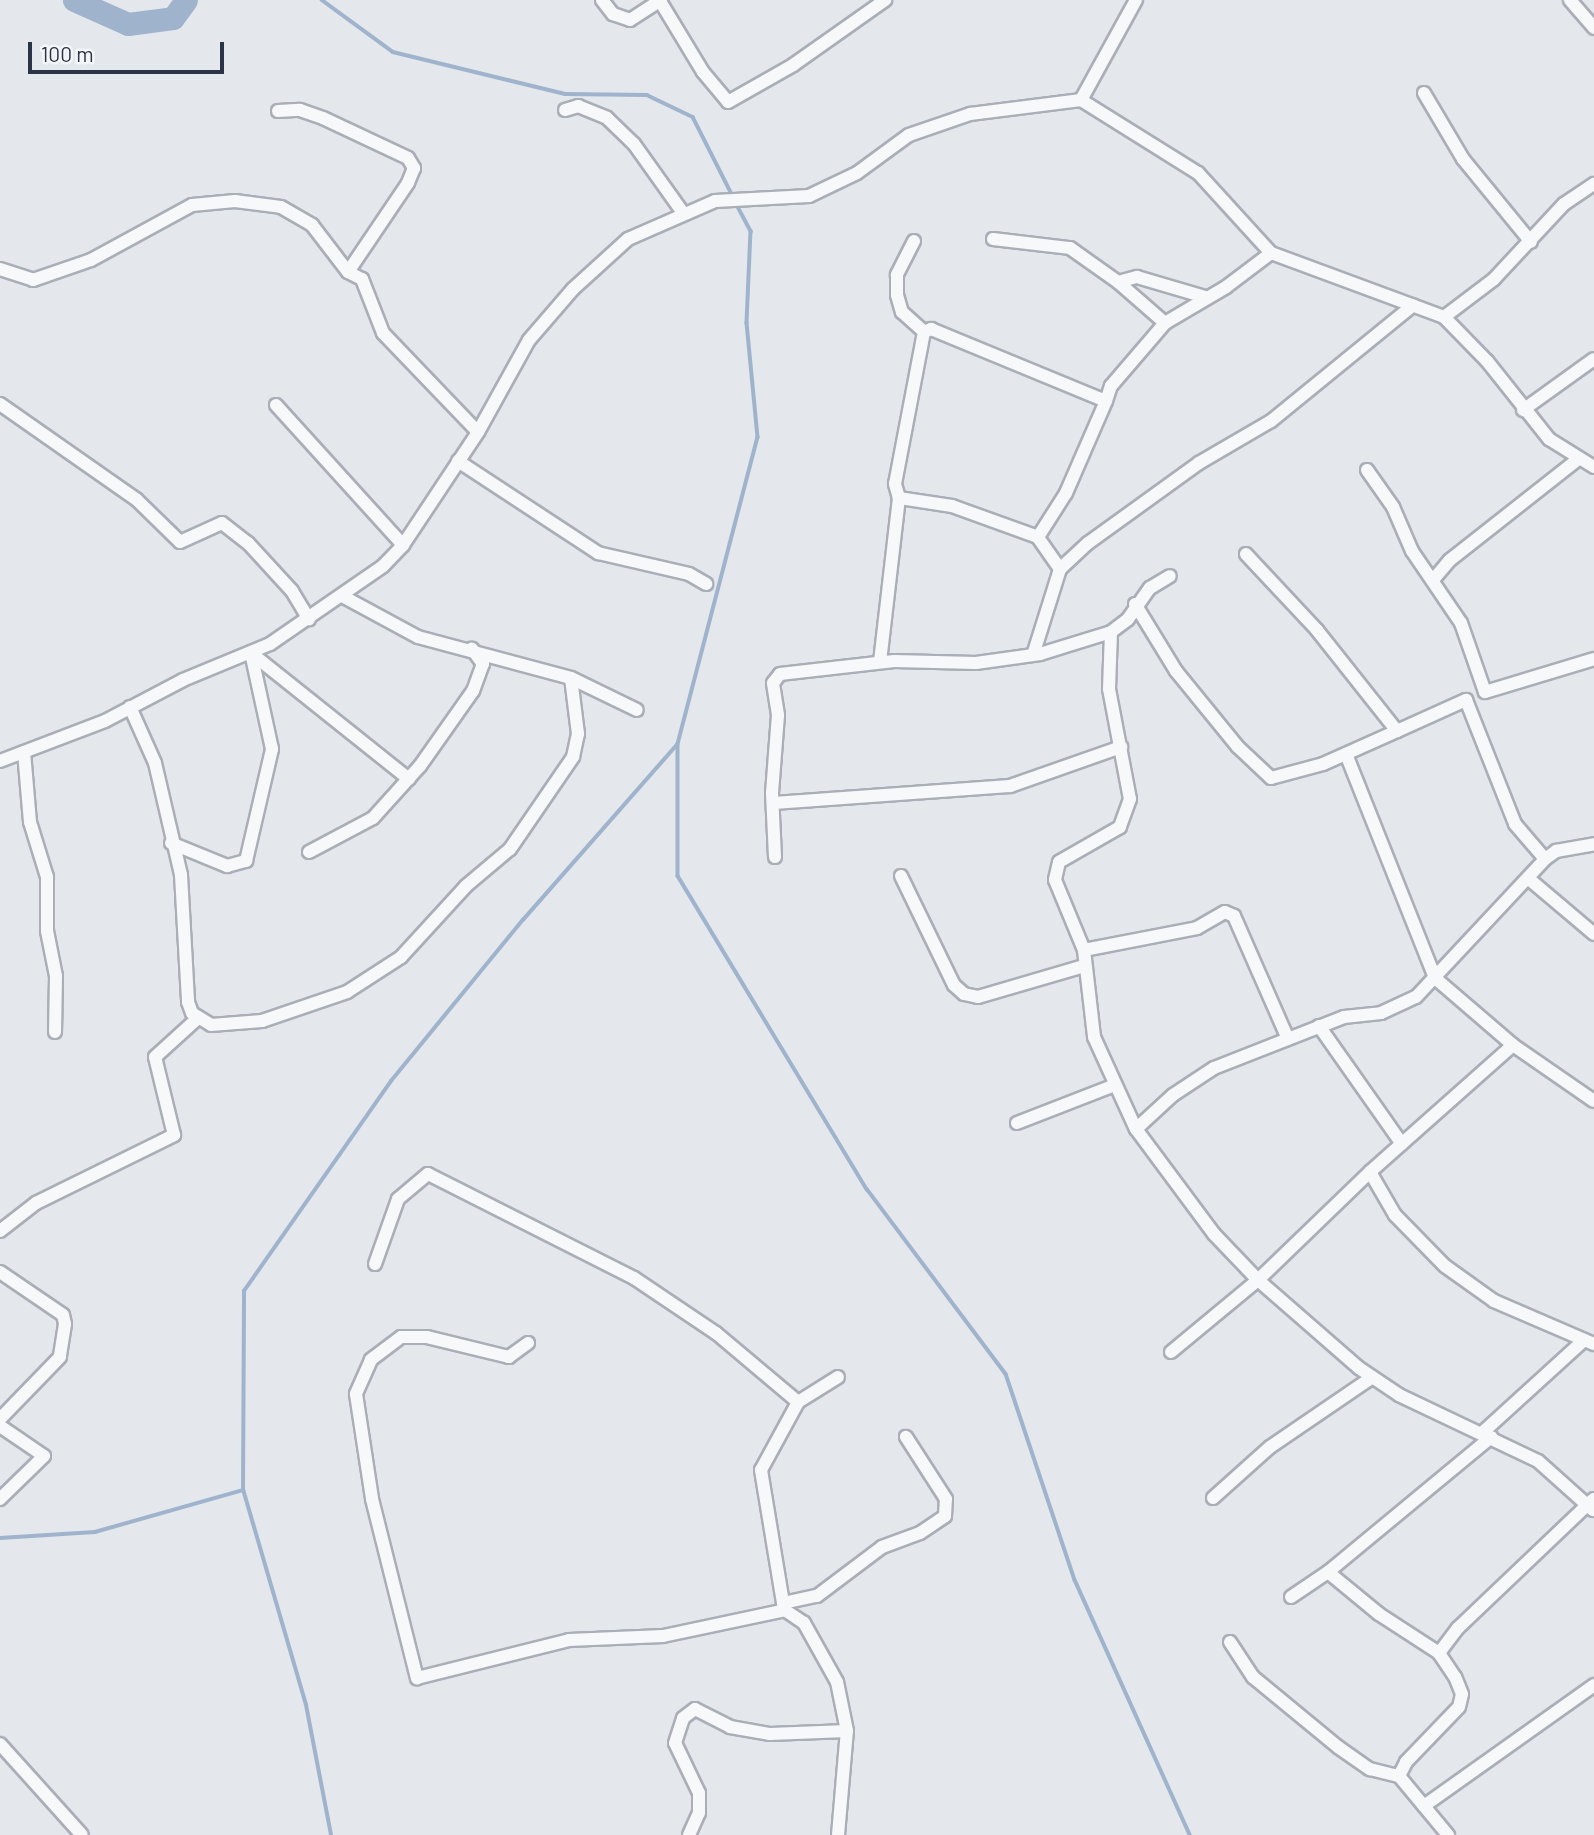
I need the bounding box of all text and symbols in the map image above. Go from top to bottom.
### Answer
scale bar [32,28,228,72]
text: 100 m [41,41,94,66]

